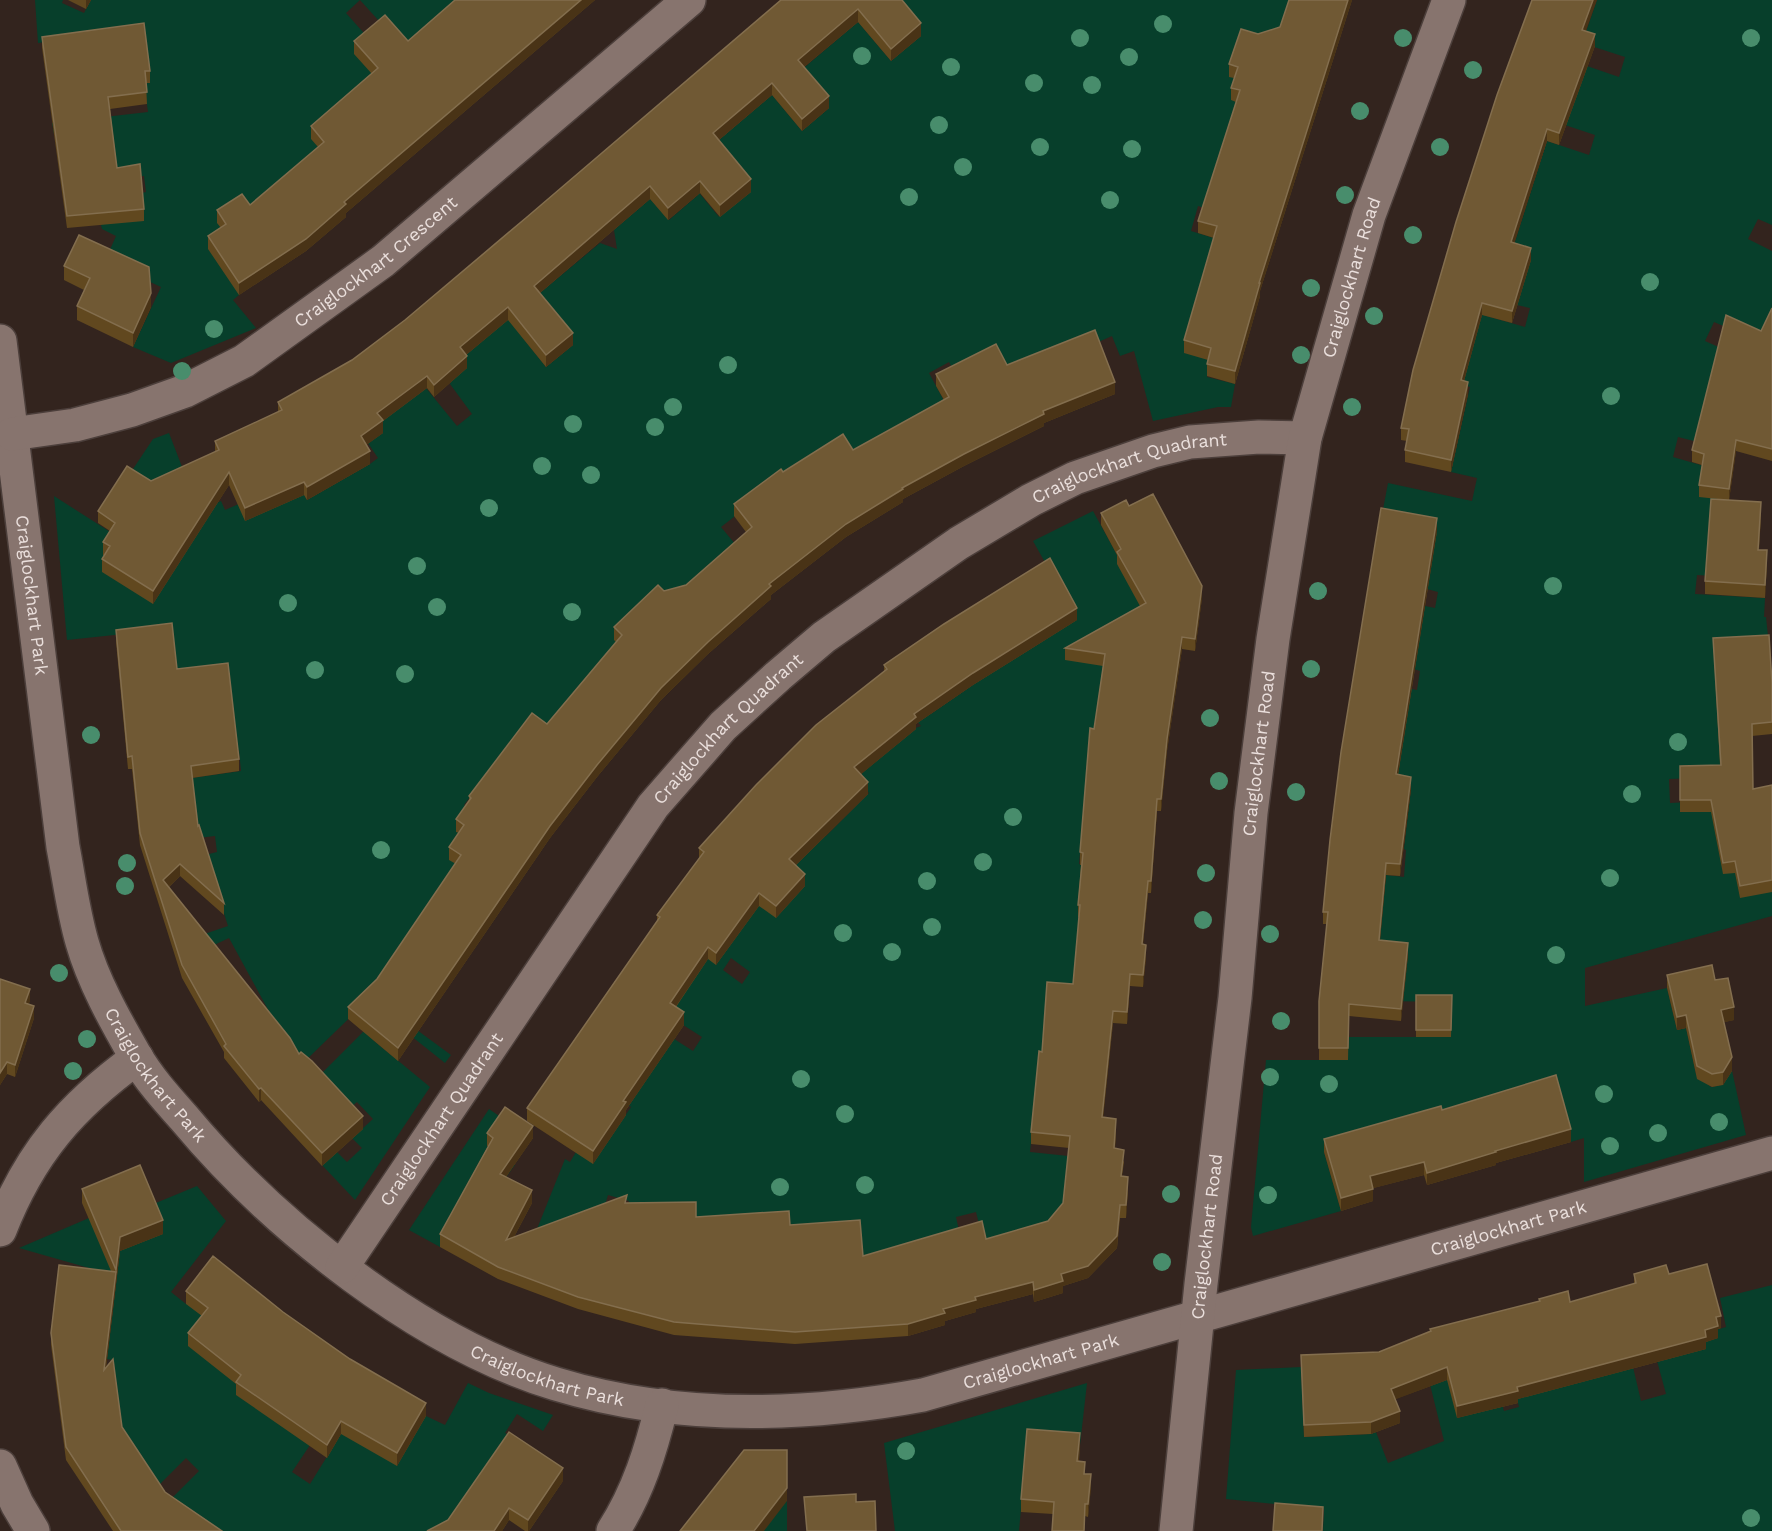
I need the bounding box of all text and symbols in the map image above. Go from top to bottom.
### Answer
street label: Craiglockhart Crescent [290,191,461,331]
street label: Craiglockhart Road [1318,194,1385,360]
street label: Craiglockhart Quadrant [1028,428,1228,508]
street label: Craiglockhart Park [12,514,53,676]
street label: Craiglockhart Quadrant [648,648,807,808]
street label: Craiglockhart Road [1238,669,1279,837]
street label: Craiglockhart Park [101,1004,211,1146]
street label: Craiglockhart Quadrant [375,1028,507,1210]
street label: Craiglockhart Road [1186,1153,1226,1320]
street label: Craiglockhart Park [1428,1195,1589,1260]
street label: Craiglockhart Park [960,1329,1121,1393]
street label: Craiglockhart Park [467,1340,626,1410]

